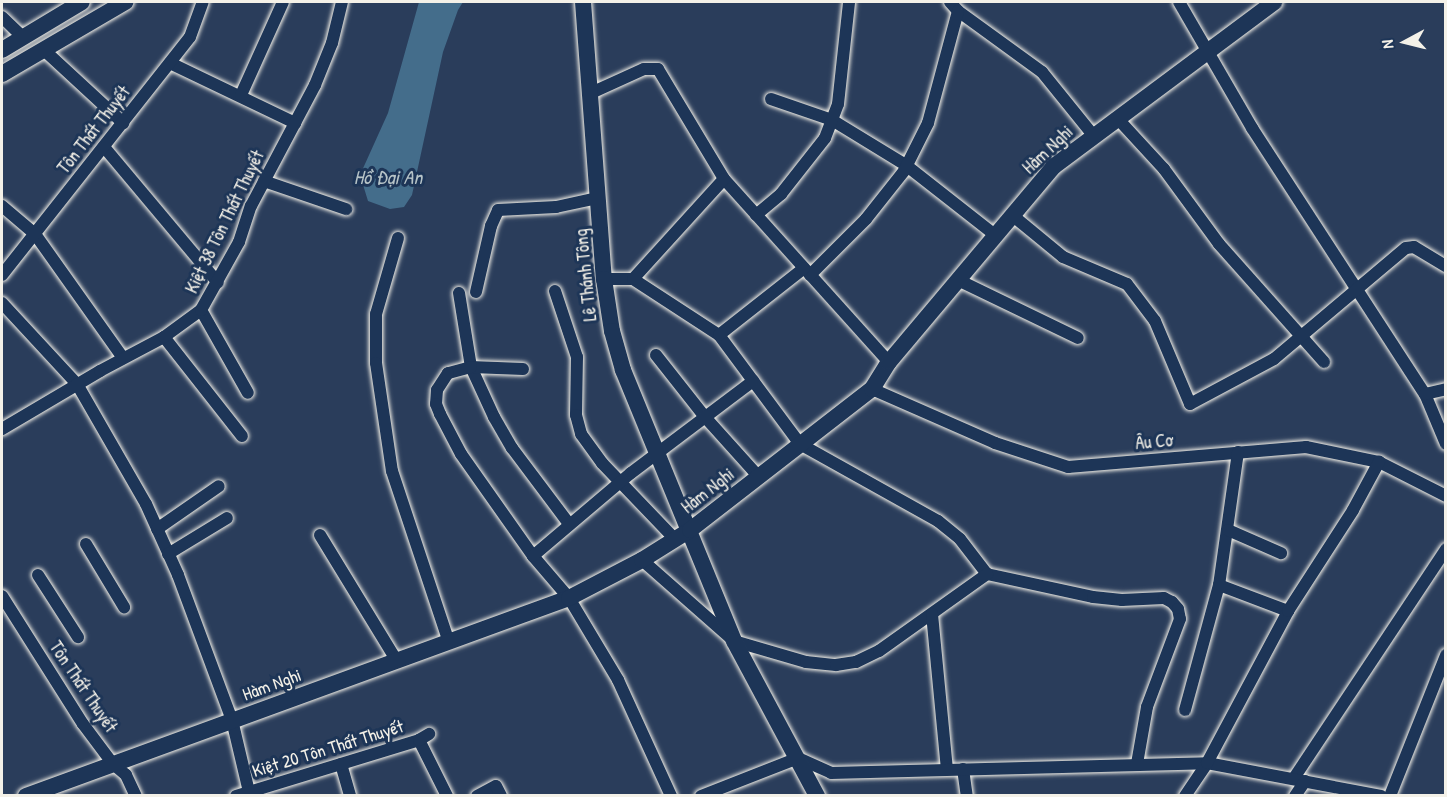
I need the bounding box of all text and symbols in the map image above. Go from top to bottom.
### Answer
north arrow [1375,12,1435,72]
text: N [1376,39,1399,50]
street label: Tôn Thất Thuyết [53,82,135,178]
street label: Hàm Nghi [1018,121,1078,179]
street label: Kiệt 38 Tôn Thất Thuyết [181,147,269,297]
water label: Hồ Đại An [354,164,422,188]
street label: Lê Thánh Tông [570,228,602,322]
street label: Âu Cơ [1135,430,1173,454]
street label: Hàm Nghi [677,464,739,518]
street label: Tôn Thất Thuyết [45,637,121,737]
street label: Hàm Nghi [240,664,304,706]
street label: Kiệt 20 Tôn Thất Thuyết [250,716,406,782]

